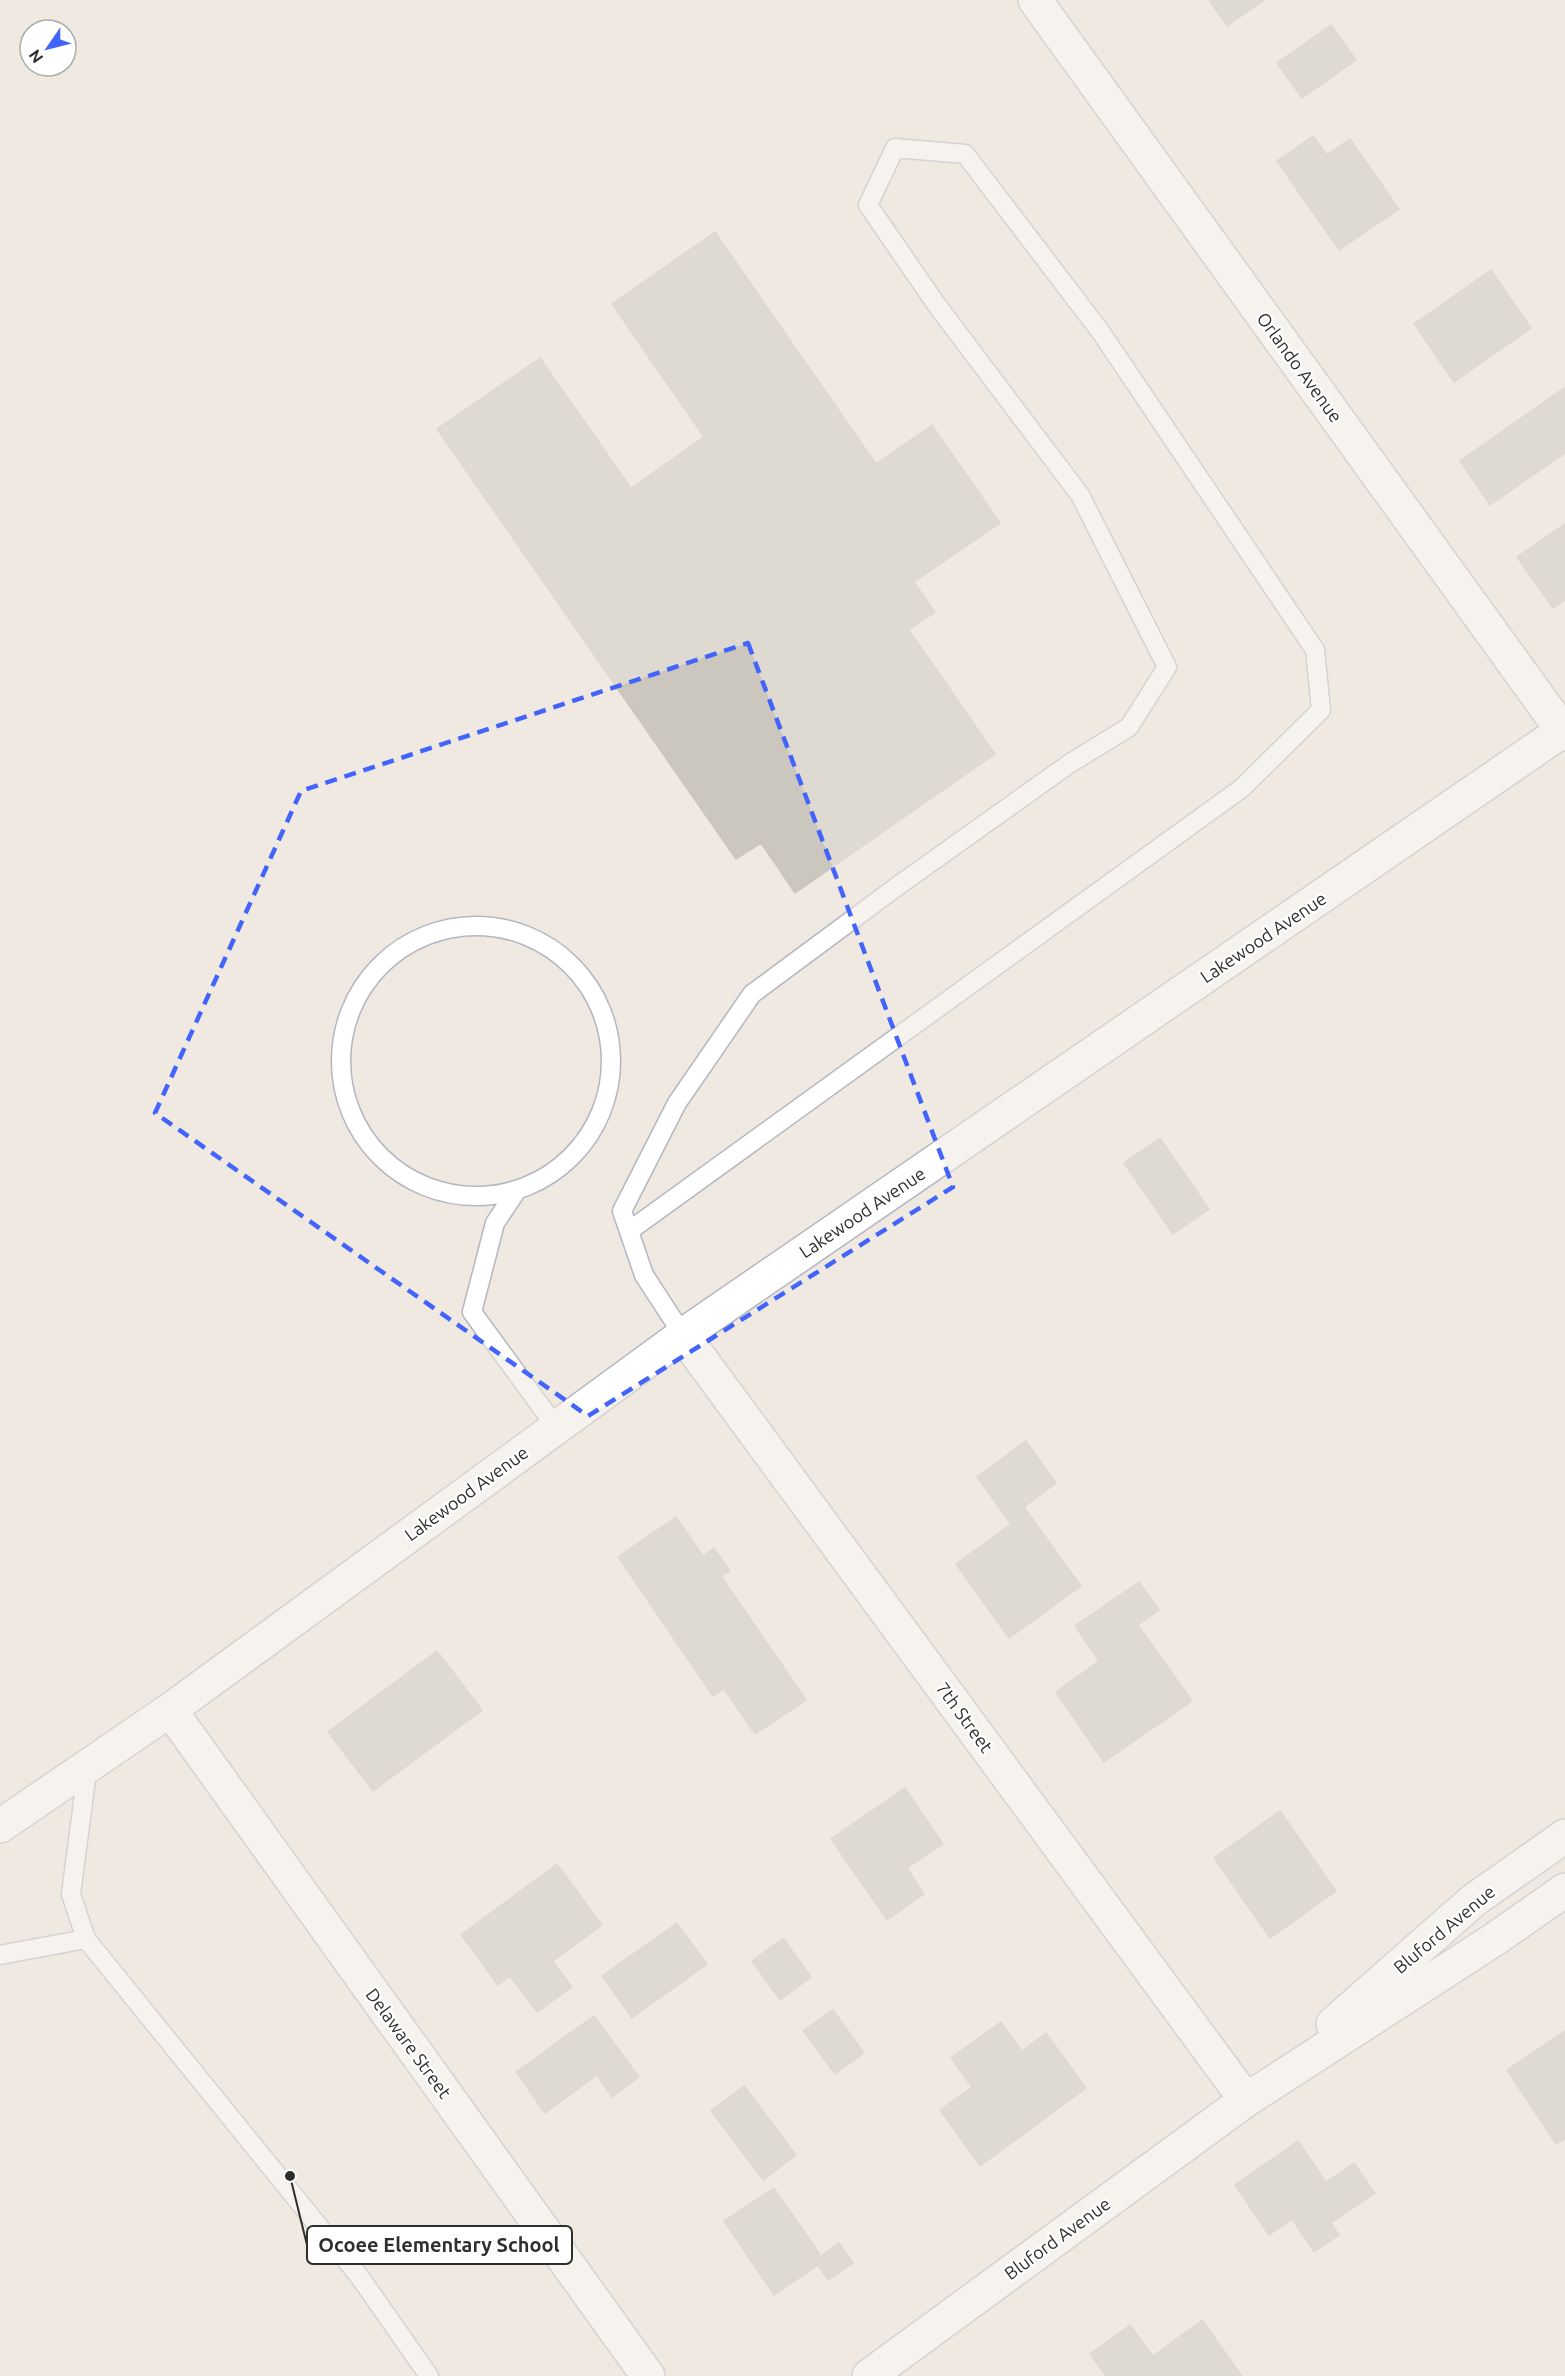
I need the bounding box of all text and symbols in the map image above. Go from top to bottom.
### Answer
north arrow [18,18,78,78]
text: N [25,47,47,67]
street label: Orlando Avenue [1253,308,1347,426]
street label: Lakewood Avenue [1196,887,1330,987]
street label: Lakewood Avenue [795,1162,929,1262]
street label: Lakewood Avenue [400,1442,532,1544]
street label: 7th Street [933,1678,997,1756]
street label: Bluford Avenue [1389,1881,1499,1977]
street label: Delaware Street [362,1984,456,2102]
street label: Bluford Avenue [1000,2193,1114,2283]
callout: Ocoee Elementary School [307,2226,572,2264]
text: Ocoee Elementary School [318,2233,560,2256]

